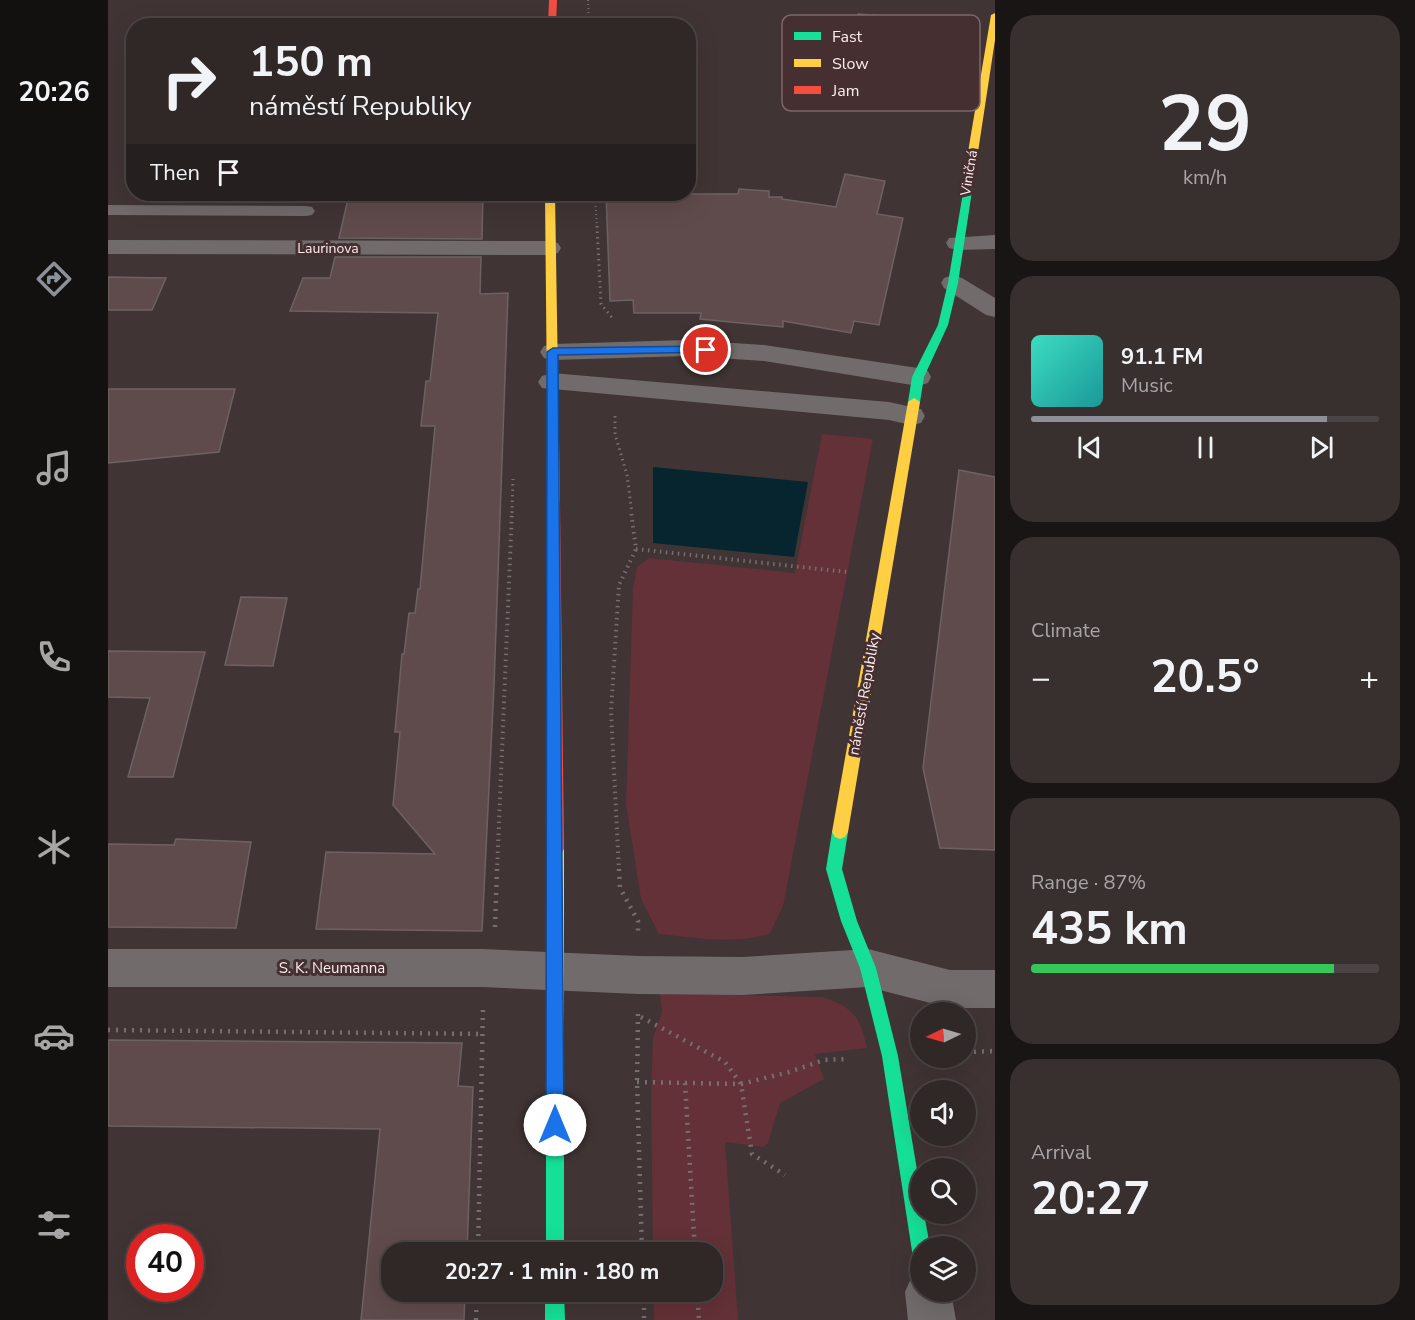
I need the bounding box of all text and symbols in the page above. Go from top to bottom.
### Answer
legend [782,15,980,111]
text: Fast [832,26,863,48]
text: 150 m [249,34,373,91]
icon: right [150,42,228,120]
text: Slow [832,53,869,75]
text: 29 [1158,71,1252,178]
text: 20:26 [18,74,90,111]
text: Jam [831,80,859,102]
text: náměstí Republiky [249,88,472,125]
street label: Viničná [956,149,982,198]
icon: arrive [212,156,245,189]
text: Then [150,158,200,188]
text: km/h [1183,164,1227,191]
street label: Laurinova [297,239,359,258]
icon: directions [33,258,75,300]
pin [680,324,731,375]
icon: arrive [689,333,722,366]
text: 91.1 FM [1121,342,1203,372]
text: Music [1121,372,1173,399]
icon: previous [1073,431,1106,464]
icon: pause [1189,431,1222,464]
icon: next [1305,431,1338,464]
icon: music [33,447,75,489]
text: Climate [1031,617,1100,644]
street label: náměstí Republiky [843,631,885,757]
icon: phone [33,636,75,678]
text: 20.5° [1150,647,1260,708]
text: − [1031,656,1051,701]
text: + [1359,656,1379,701]
icon: climate [33,826,75,868]
text: Range · 87% [1031,869,1146,896]
text: 435 km [1031,899,1188,960]
street label: S. K. Neumanna [279,958,385,978]
north arrow [910,1002,976,1068]
map controls [910,1002,976,1302]
icon: car [33,1015,75,1057]
button: sound [910,1080,976,1146]
position arrow [523,1093,587,1157]
text: Arrival [1031,1139,1091,1166]
button: search [910,1158,976,1224]
text: 20:27 [1031,1169,1150,1230]
icon: filters [33,1204,75,1246]
speed limit sign: 40 [126,1224,204,1302]
button: layers [910,1236,976,1302]
text: 20:27 · 1 min · 180 m [445,1257,659,1287]

